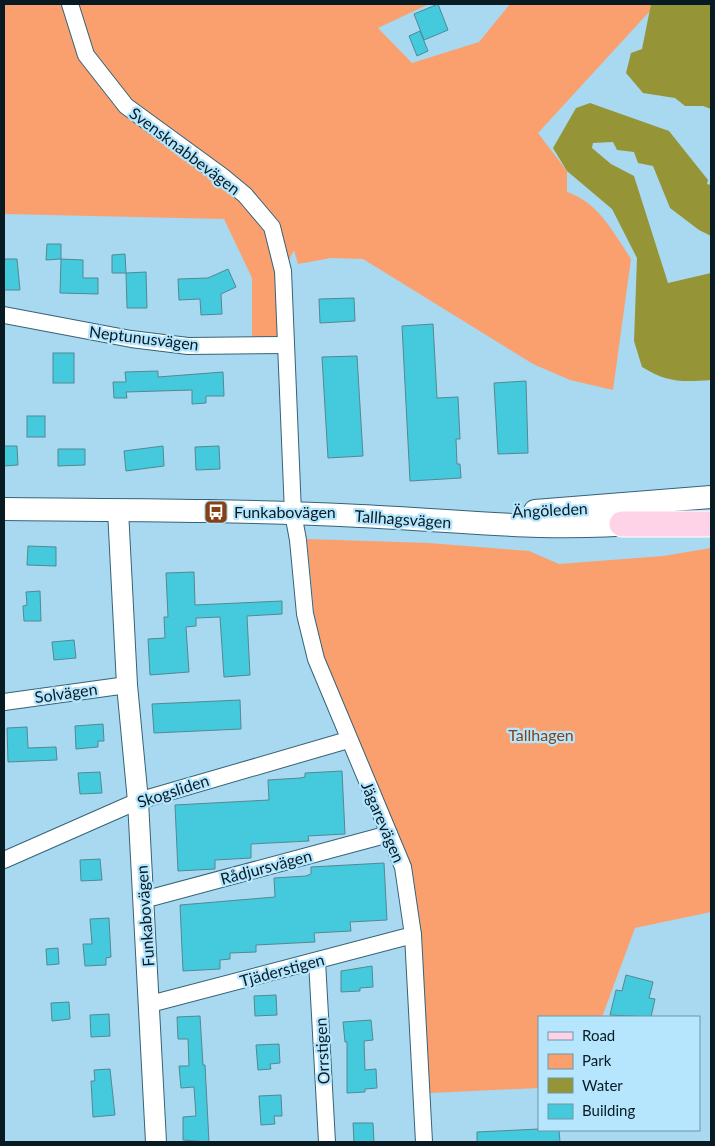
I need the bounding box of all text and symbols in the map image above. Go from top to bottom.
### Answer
street label: Svensknabbevägen [126,103,244,198]
street label: Neptunusvägen [88,321,200,354]
street label: Ängöleden [512,498,588,521]
bus stop icon: Funkabovägen [203,499,229,525]
place label: Funkabovägen [234,502,336,521]
street label: Tallhagsvägen [354,506,452,531]
street label: Solvägen [33,679,98,706]
park label: Tallhagen [508,725,574,744]
street label: Skogsliden [135,770,211,811]
street label: Jägarevägen [358,778,409,865]
street label: Rådjursvägen [218,845,314,888]
street label: Funkabovägen [131,865,158,967]
street label: Tjäderstigen [238,949,326,990]
legend [538,1016,700,1131]
street label: Orrstigen [310,1017,333,1085]
text: Road [582,1026,615,1044]
text: Park [582,1051,612,1069]
text: Water [582,1076,623,1094]
text: Building [582,1101,635,1119]

